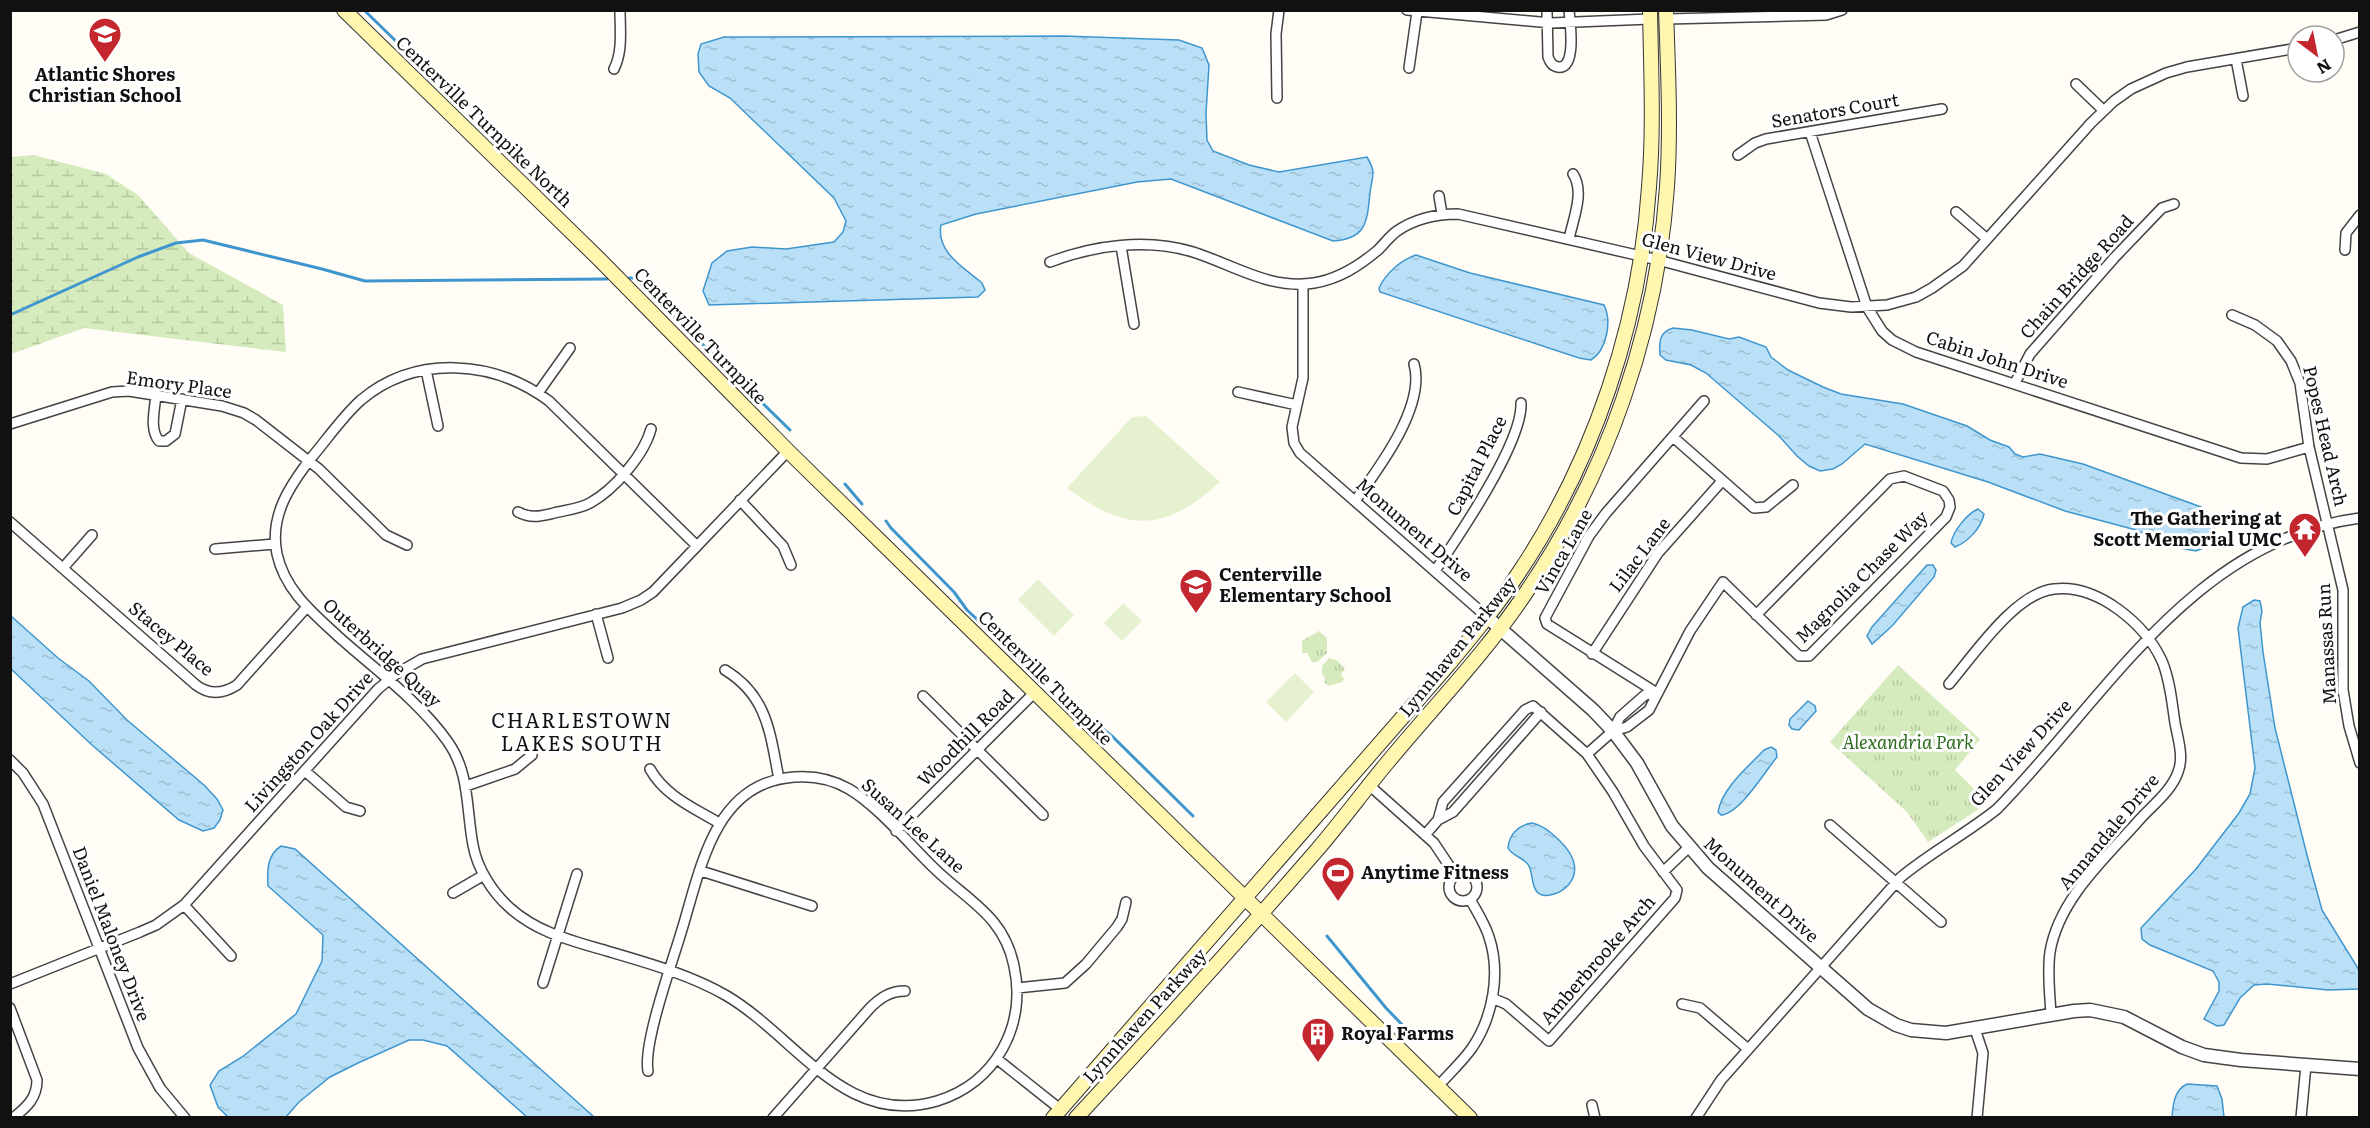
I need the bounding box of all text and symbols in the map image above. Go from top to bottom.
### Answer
school or university icon: Atlantic Shores Christian School [87,16,123,63]
north arrow [2286,24,2346,84]
street label: Centerville Turnpike North [390,29,580,213]
text: N [2312,54,2337,81]
place label: Atlantic Shores Christian School [29,60,182,108]
street label: Senators Court [1769,85,1901,134]
street label: Chain Bridge Road [2013,208,2139,344]
street label: Glen View Drive [1639,225,1780,287]
street label: Centerville Turnpike [628,260,774,410]
street label: Cabin John Drive [1923,323,2072,394]
street label: Emory Place [125,363,234,404]
street label: Popes Head Arch [2297,363,2356,509]
street label: Capital Place [1439,410,1513,520]
street label: Monument Drive [1351,470,1479,587]
street label: Vinca Lane [1527,503,1598,599]
street label: Magnolia Chase Way [1788,503,1934,649]
place label: The Gathering at Scott Memorial UMC [2093,504,2282,552]
street label: Lilac Lane [1602,511,1676,597]
temple icon: The Gathering at Scott Memorial UMC [2287,511,2323,558]
place label: Centerville Elementary School [1219,560,1392,608]
school or university icon: Centerville Elementary School [1178,567,1214,614]
street label: Lynnhaven Parkway [1392,570,1522,722]
street label: Manassas Run [2309,583,2342,706]
street label: Outerbridge Quay [317,591,449,713]
street label: Stacey Place [123,594,220,682]
street label: Centerville Turnpike [972,603,1120,751]
street label: Livingston Oak Drive [237,665,379,817]
street label: Woodhill Road [910,682,1020,792]
street label: Glen View Drive [1963,692,2077,812]
district label: CHARLESTOWN LAKES SOUTH [491,704,673,757]
park label: Alexandria Park [1842,728,1974,755]
street label: Annandale Drive [2051,767,2165,895]
street label: Susan Lee Lane [856,771,972,879]
street label: Monument Drive [1698,830,1826,948]
street label: Daniel Maloney Drive [67,842,158,1025]
sports icon: Anytime Fitness [1320,855,1356,902]
place label: Anytime Fitness [1361,858,1509,885]
street label: Amberbrooke Arch [1533,888,1661,1030]
street label: Lynnhaven Parkway [1076,941,1212,1089]
building icon: Royal Farms [1300,1016,1336,1063]
place label: Royal Farms [1341,1019,1454,1046]

